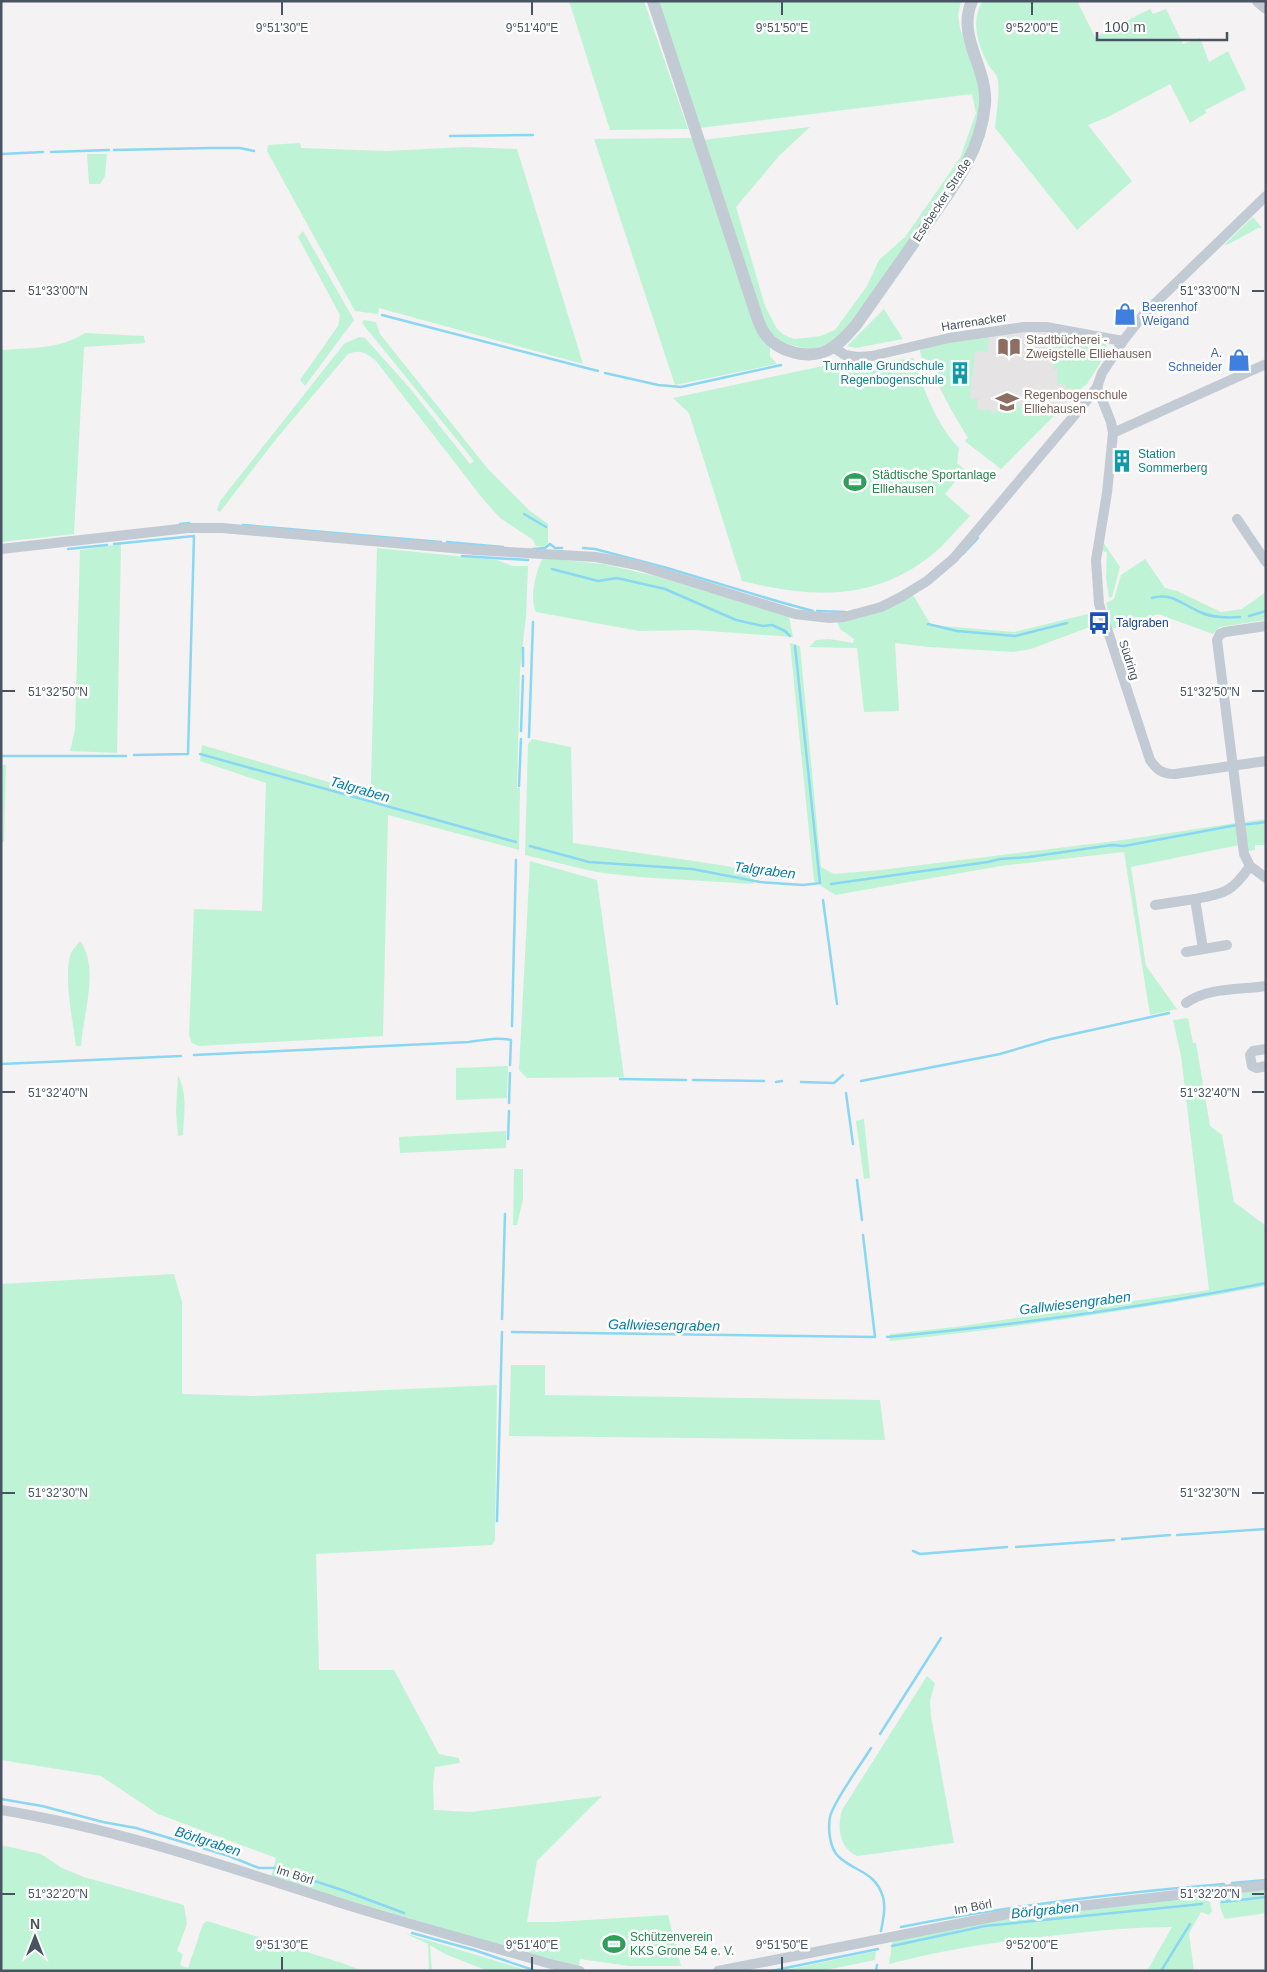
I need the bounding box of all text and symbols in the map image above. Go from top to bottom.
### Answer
scale bar [1097,10,1227,42]
text: 100 m [1104,18,1146,35]
text: 9°51'30"E [256,21,308,35]
text: 9°51'40"E [506,21,558,35]
text: 9°51'50"E [756,21,808,35]
text: 9°52'00"E [1006,21,1058,35]
street label: Esebecker Straße [910,156,974,244]
text: 51°33'00"N [28,284,88,298]
text: 51°33'00"N [1180,284,1240,298]
place label: Beerenhof Weigand [1142,300,1198,328]
shop icon: Beerenhof Weigand [1112,301,1138,327]
street label: Harrenacker [940,310,1008,334]
place label: Stadtbücherei - Zweigstelle Elliehausen [1026,333,1151,361]
library icon: Stadtbücherei - Zweigstelle Elliehausen [996,334,1022,360]
place label: A. Schneider [1168,346,1222,374]
shop icon: A. Schneider [1226,347,1252,373]
place label: Turnhalle Grundschule Regenbogenschule [823,359,944,387]
building icon: Turnhalle Grundschule Regenbogenschule [947,360,973,386]
place label: Regenbogenschule Elliehausen [1024,388,1128,416]
school or university icon: Regenbogenschule Elliehausen [994,389,1020,415]
place label: Station Sommerberg [1138,447,1207,475]
building icon: Station Sommerberg [1109,448,1135,474]
place label: Städtische Sportanlage Elliehausen [872,468,996,496]
sports icon: Städtische Sportanlage Elliehausen [842,469,868,495]
bus stop icon: Talgraben [1086,610,1112,636]
place label: Talgraben [1116,616,1169,630]
street label: Südring [1116,638,1142,682]
text: 51°32'50"N [28,685,88,699]
text: 51°32'50"N [1180,685,1240,699]
water label: Talgraben [328,773,392,805]
water label: Talgraben [733,858,797,882]
text: 51°32'40"N [28,1086,88,1100]
text: 51°32'40"N [1180,1086,1240,1100]
water label: Gallwiesengraben [1018,1288,1132,1318]
water label: Gallwiesengraben [608,1316,720,1334]
text: 51°32'30"N [28,1486,88,1500]
text: 51°32'30"N [1180,1486,1240,1500]
water label: Börlgraben [173,1823,243,1859]
street label: Im Börl [275,1862,315,1888]
text: 51°32'20"N [28,1887,88,1901]
text: 51°32'20"N [1180,1887,1240,1901]
street label: Im Börl [953,1897,993,1917]
water label: Börlgraben [1010,1898,1080,1922]
north arrow [10,1912,60,1962]
text: N [30,1916,40,1932]
place label: Schützenverein KKS Grone 54 e. V. [630,1930,734,1958]
sports icon: Schützenverein KKS Grone 54 e. V. [601,1931,627,1957]
text: 9°51'30"E [256,1938,308,1952]
text: 9°51'40"E [506,1938,558,1952]
text: 9°51'50"E [756,1938,808,1952]
text: 9°52'00"E [1006,1938,1058,1952]

